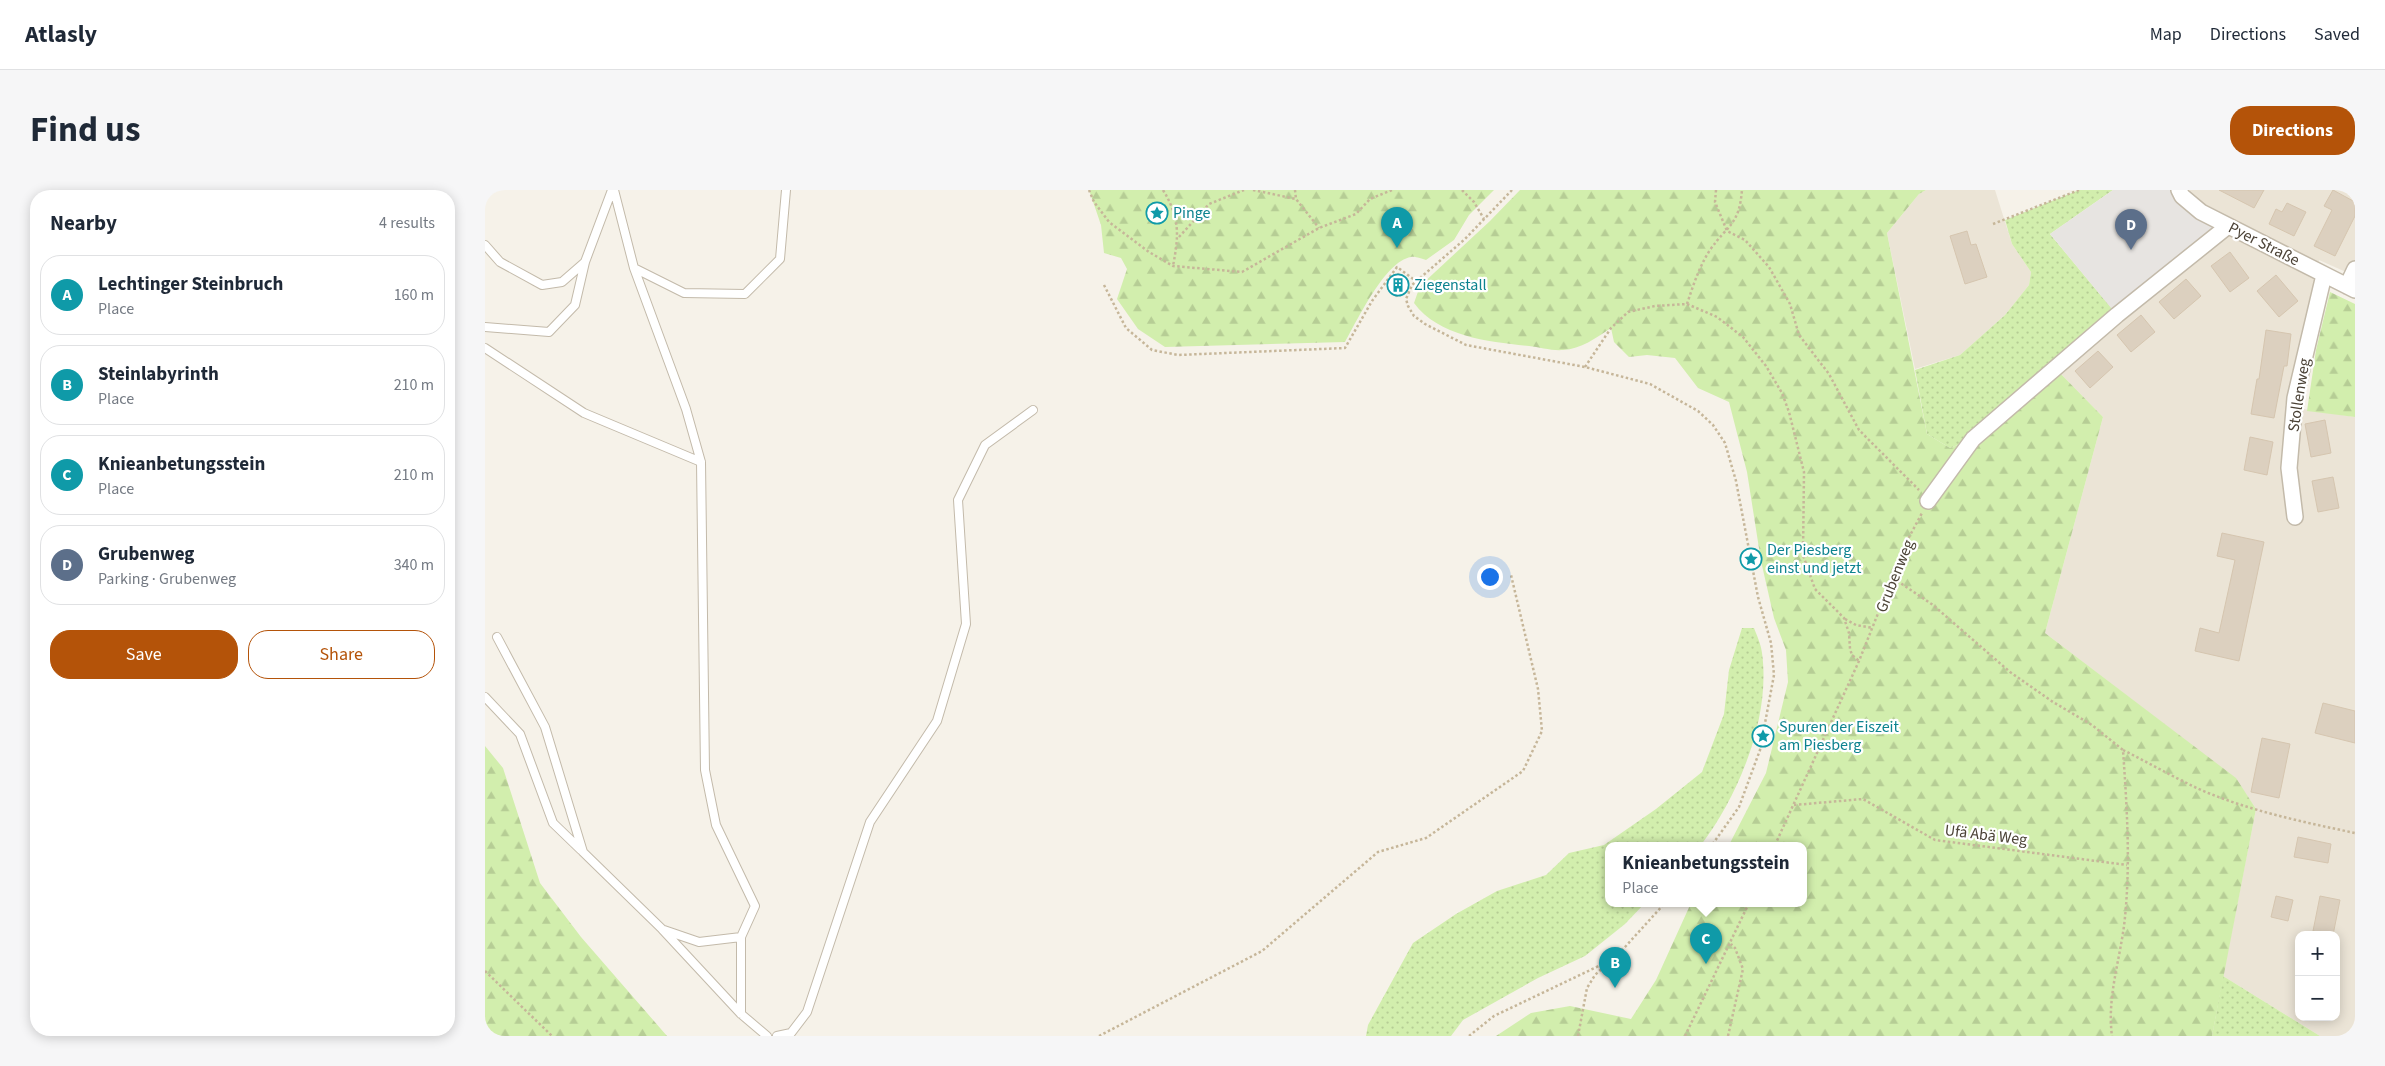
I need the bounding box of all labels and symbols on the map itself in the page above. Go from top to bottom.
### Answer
place icon: Pinge [1145,201,1169,225]
place label: Pinge [1173,202,1211,224]
pin: A [1381,207,1413,248]
pin: D [2115,209,2147,250]
street label: Pyer Straße [2225,217,2303,271]
building icon: Ziegenstall [1386,273,1410,297]
place label: Ziegenstall [1414,274,1487,296]
street label: Stollenweg [2282,357,2316,433]
street label: Grubenweg [1870,536,1920,616]
place label: Der Piesberg einst und jetzt [1767,539,1862,579]
place icon: Der Piesberg einst und jetzt [1739,547,1763,571]
your location [1477,564,1503,590]
place label: Spuren der Eiszeit am Piesberg [1779,716,1900,756]
place icon: Spuren der Eiszeit am Piesberg [1751,724,1775,748]
street label: Ufä Abä Weg [1943,819,2029,851]
pin: C [1690,923,1722,964]
pin: B [1599,947,1631,988]

